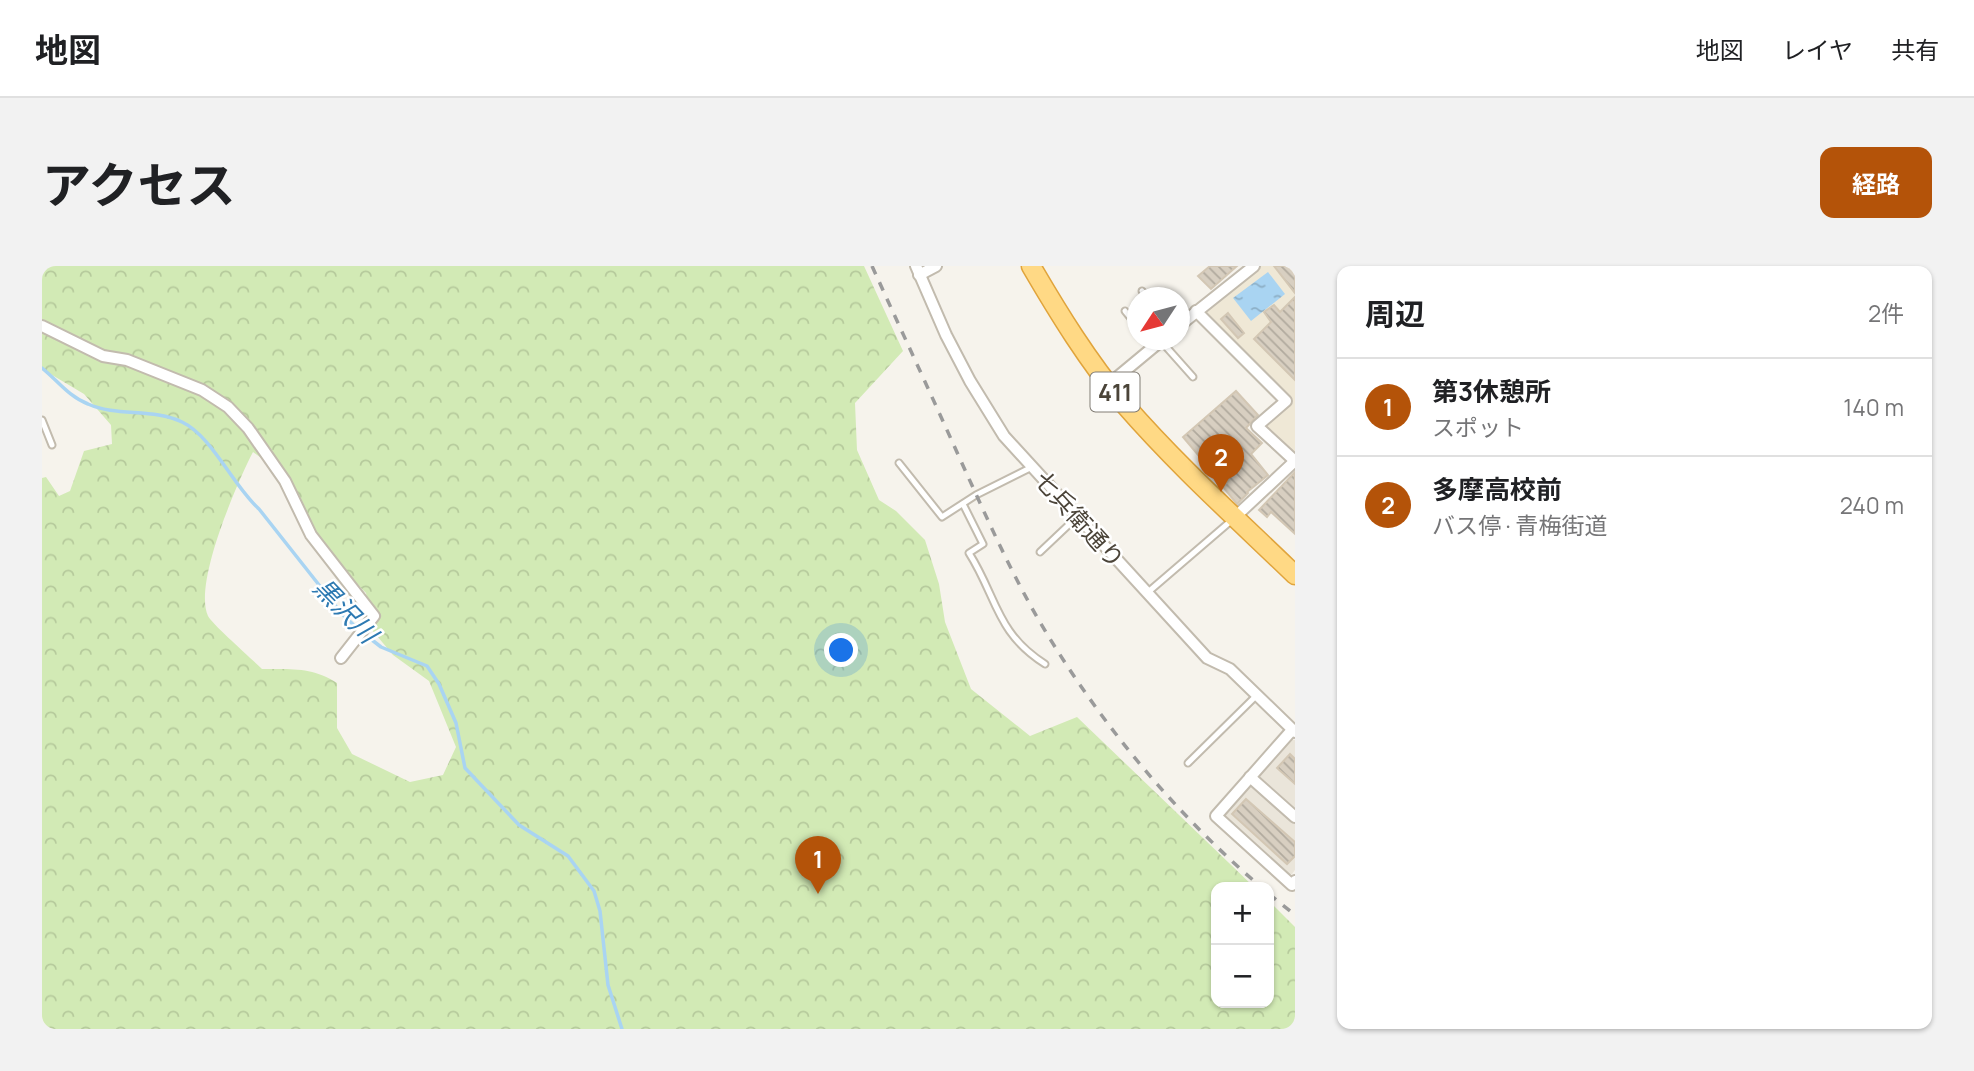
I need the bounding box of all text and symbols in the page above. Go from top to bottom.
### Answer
text: 地図 [35,27,101,72]
text: 地図 [1696,33,1744,66]
text: レイヤ [1782,33,1853,66]
text: 共有 [1891,33,1939,66]
button: 経路 [1820,147,1932,218]
text: アクセス [42,151,236,218]
north arrow [1127,287,1190,350]
text: 周辺 [1365,293,1425,334]
text: 2件 [1868,297,1904,329]
road number: 411 [1090,372,1140,412]
text: 第3休憩所 [1432,373,1551,409]
text: 1 [1383,391,1393,423]
text: 140 m [1843,391,1904,423]
text: スポット [1432,411,1524,443]
pin: 2 [1198,434,1244,492]
street label: 七兵衛通り [1028,463,1132,575]
text: 多摩高校前 [1432,471,1562,507]
text: 2 [1381,489,1395,521]
text: 240 m [1840,489,1904,521]
text: バス停 · 青梅街道 [1432,509,1607,541]
water label: 黒沢川 [306,569,388,653]
your location [824,633,858,667]
pin: 1 [795,836,841,894]
map controls [1211,882,1274,1008]
button: + [1211,882,1274,945]
button: − [1211,945,1274,1008]

